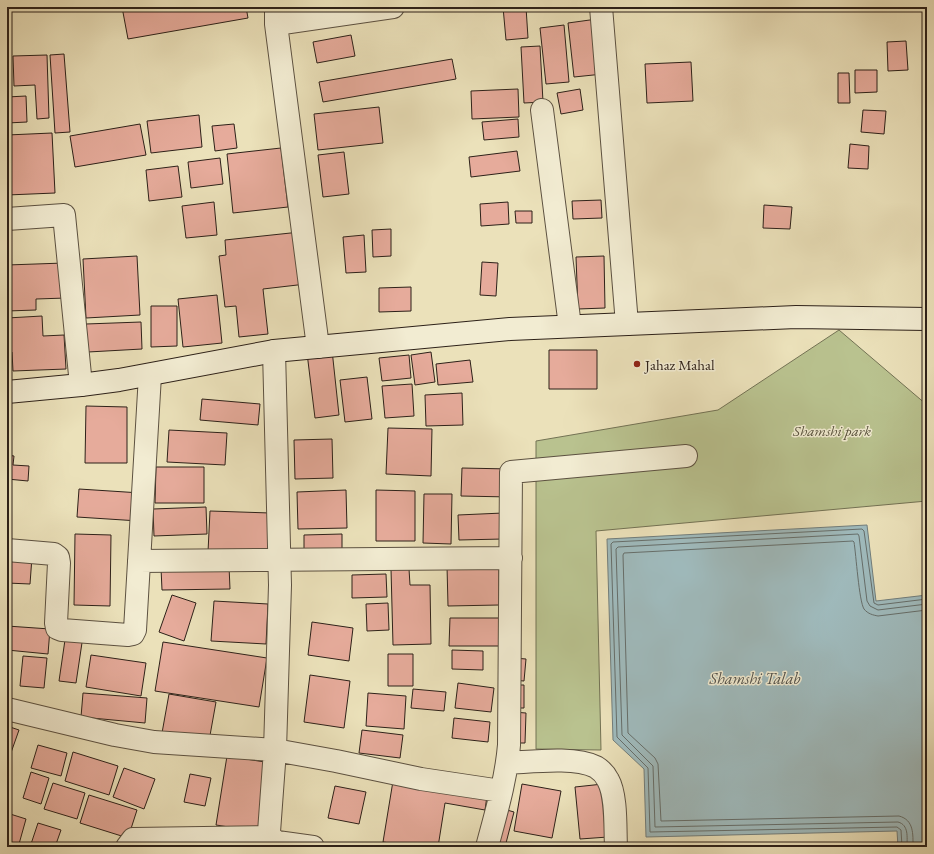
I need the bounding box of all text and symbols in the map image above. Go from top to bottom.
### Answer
place label: Jahaz Mahal [643,355,715,374]
marker: Jahaz Mahal [632,359,642,369]
park label: Shamshi park [792,421,871,440]
water label: Shamshi Talab [709,668,801,689]

